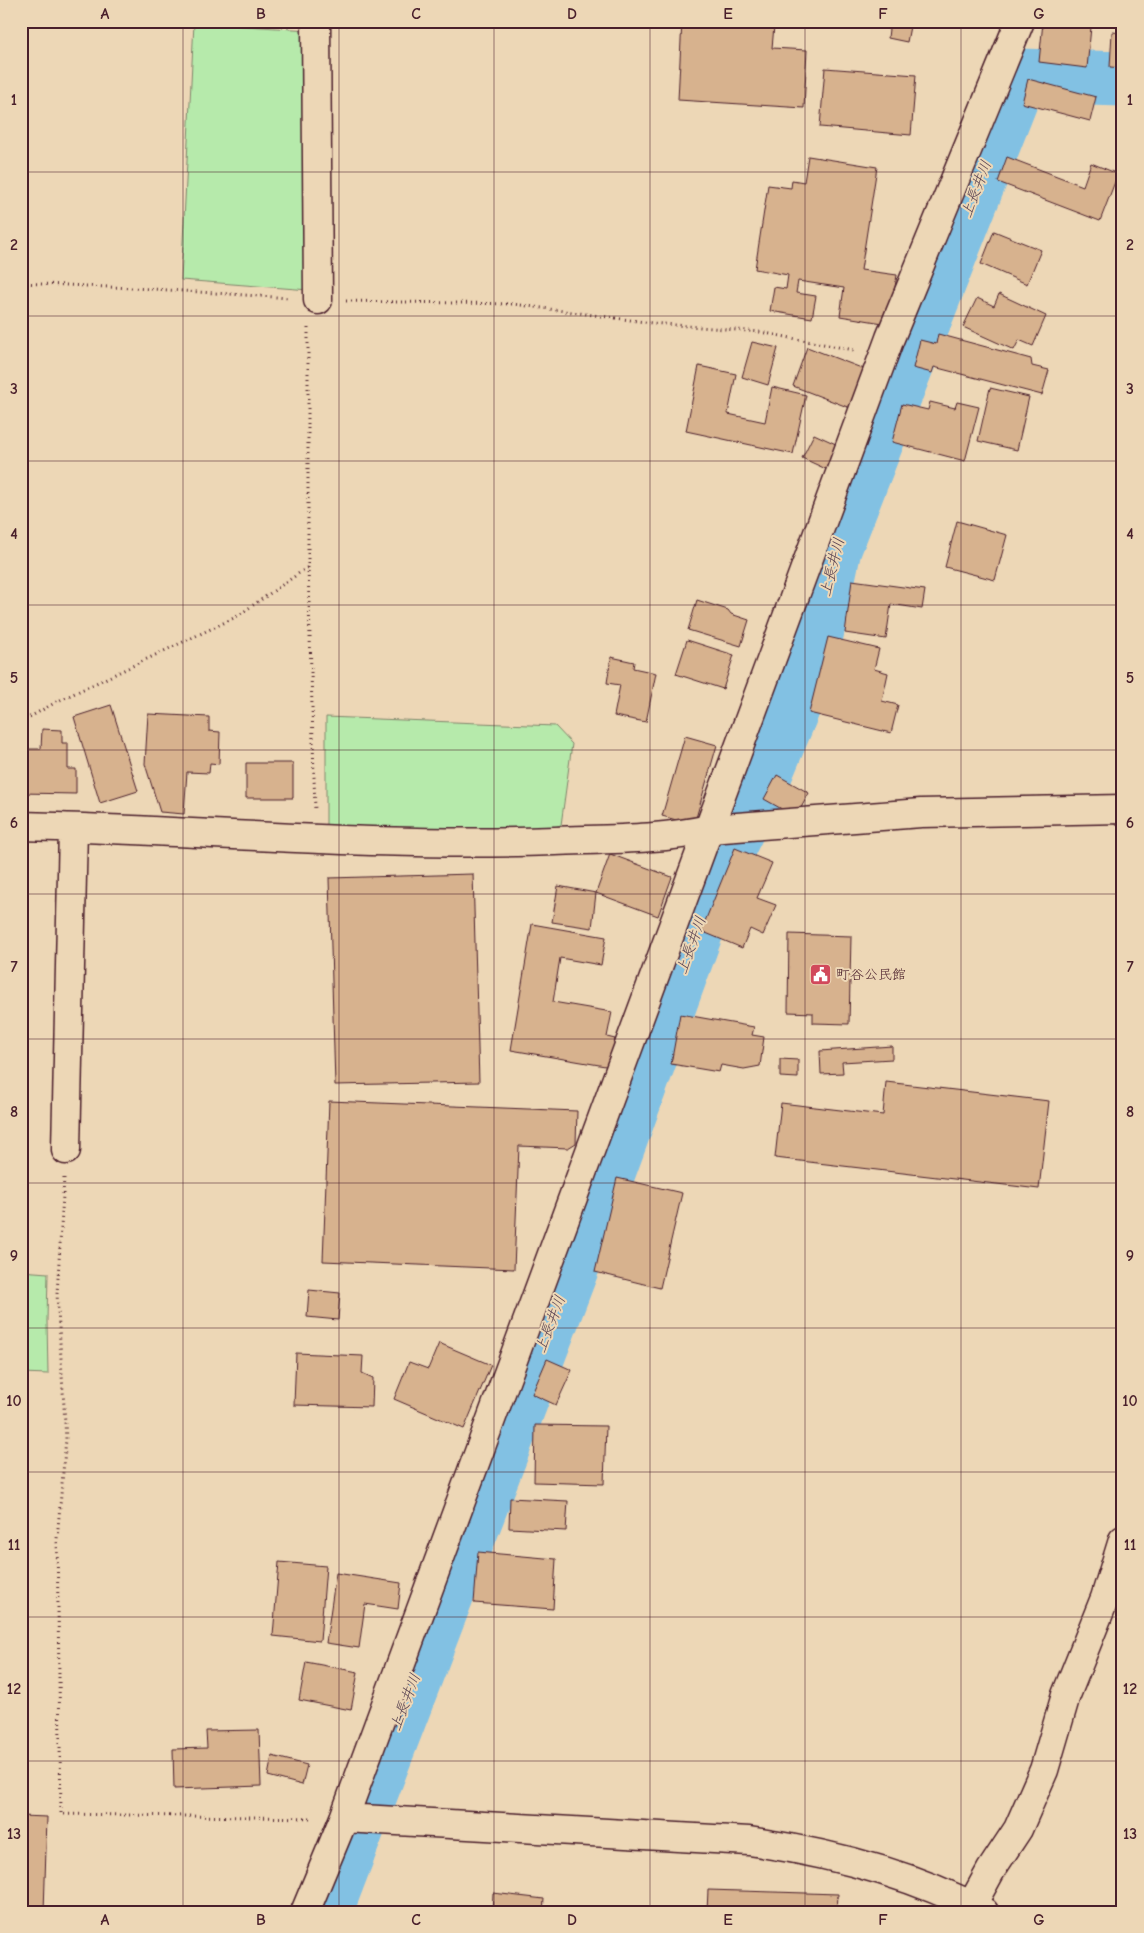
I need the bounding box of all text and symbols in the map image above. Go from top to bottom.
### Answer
text: A [101,5,110,23]
text: B [256,5,266,23]
text: C [411,5,421,23]
text: D [567,5,577,23]
text: E [723,5,733,23]
text: F [878,5,888,23]
text: G [1033,5,1045,23]
text: 1 [11,91,17,109]
text: 1 [1127,91,1133,109]
water label: 上長井川 [957,158,995,220]
text: 2 [10,236,18,254]
text: 2 [1126,236,1134,254]
text: 3 [10,380,18,398]
text: 3 [1126,380,1134,398]
text: 4 [10,525,18,543]
text: 4 [1126,525,1134,543]
water label: 上長井川 [816,536,848,598]
text: 5 [10,669,18,687]
text: 5 [1126,669,1134,687]
text: 6 [10,814,18,832]
text: 6 [1126,814,1134,832]
water label: 上長井川 [672,914,710,976]
text: 7 [10,958,18,976]
text: 7 [1126,958,1134,976]
public building icon: 町谷公民館 [808,962,832,986]
place label: 町谷公民館 [836,966,906,983]
text: 8 [10,1103,18,1121]
text: 8 [1126,1103,1134,1121]
text: 9 [10,1247,18,1265]
text: 9 [1126,1247,1134,1265]
water label: 上長井川 [531,1293,569,1355]
text: 10 [6,1392,22,1410]
text: 10 [1122,1392,1138,1410]
text: 11 [8,1536,20,1554]
text: 11 [1124,1536,1136,1554]
water label: 上長井川 [386,1671,424,1733]
text: 12 [7,1680,21,1698]
text: 12 [1123,1680,1137,1698]
text: 13 [7,1825,21,1843]
text: 13 [1123,1825,1137,1843]
text: A [101,1911,110,1929]
text: B [256,1911,266,1929]
text: C [411,1911,421,1929]
text: D [567,1911,577,1929]
text: E [723,1911,733,1929]
text: F [878,1911,888,1929]
text: G [1033,1911,1045,1929]

